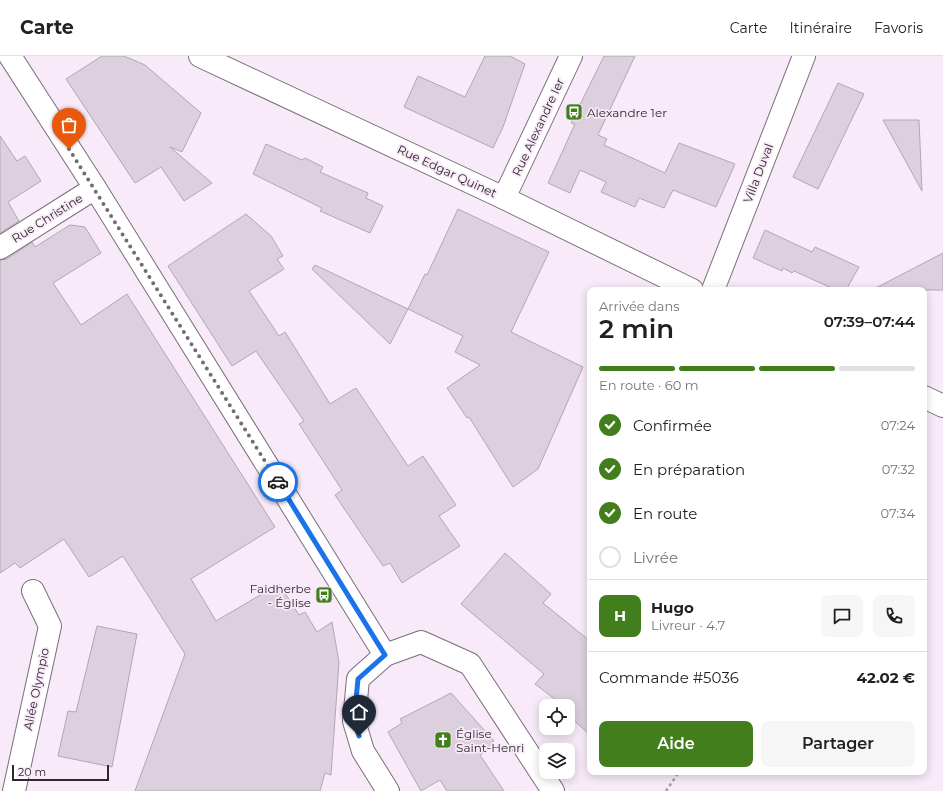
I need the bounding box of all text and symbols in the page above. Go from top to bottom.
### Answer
text: Carte [20,16,74,39]
text: Carte [730,19,767,37]
text: Itinéraire [789,19,852,37]
text: Favoris [874,19,923,37]
street label: Rue Alexandre Ier [509,75,567,178]
bus stop icon: Alexandre 1er [564,102,584,122]
place label: Alexandre 1er [587,105,667,120]
pin [52,108,86,149]
icon: bag [58,114,80,136]
street label: Rue Edgar Quinet [395,141,499,201]
street label: Villa Duval [740,141,776,205]
street label: Rue Christine [9,190,85,246]
text: Arrivée dans [599,298,680,314]
text: 07:39–07:44 [824,312,915,331]
text: 2 min [599,313,674,345]
text: En route · 60 m [599,377,699,393]
icon: check [599,414,621,436]
text: Confirmée [633,416,712,435]
text: 07:24 [881,417,915,433]
icon: check [599,458,621,480]
text: En préparation [633,460,745,479]
text: 07:32 [882,461,915,477]
courier [258,462,298,502]
icon: car [267,471,289,493]
icon: check [599,502,621,524]
text: En route [633,504,697,523]
text: 07:34 [880,505,915,521]
text: Livrée [633,548,678,567]
place label: Faidherbe - Église [250,581,311,610]
bus stop icon: Faidherbe - Église [314,585,334,605]
button: chat [821,595,863,637]
button: phone [873,595,915,637]
text: Hugo [651,598,694,617]
text: H [614,606,626,625]
text: Livreur · 4.7 [651,617,725,633]
street label: Allée Olympio [20,646,52,732]
text: Commande #5036 [599,668,739,687]
text: 42.02 € [857,668,915,687]
pin [342,695,376,736]
map controls [539,699,575,779]
button: locate [539,699,575,735]
icon: home [348,701,370,723]
button: Aide [599,721,753,767]
button: Partager [761,721,915,767]
place label: Église Saint-Henri [456,726,524,755]
church icon: Église Saint-Henri [433,730,453,750]
button: layers [539,743,575,779]
scale bar [12,763,109,782]
text: 20 m [18,765,46,779]

